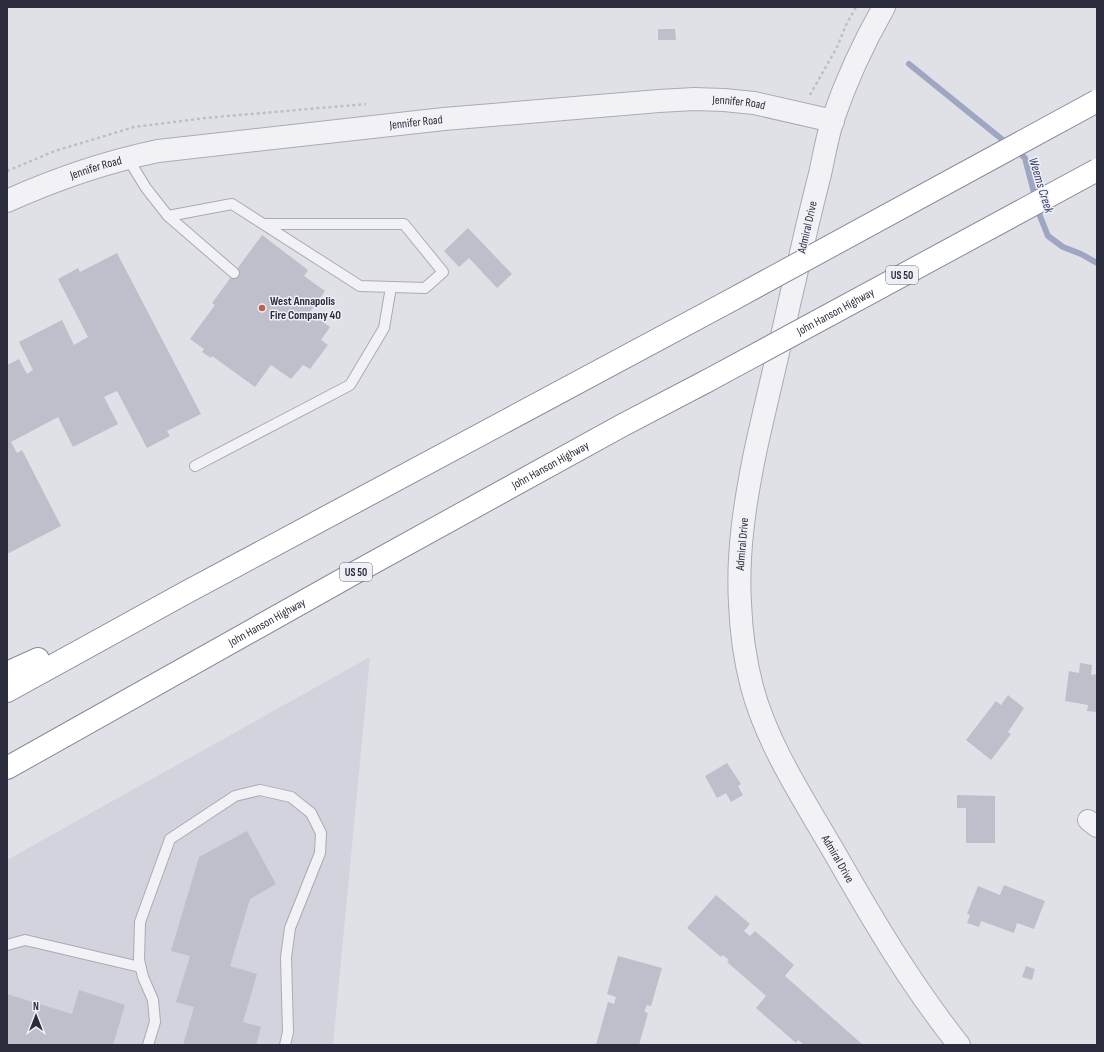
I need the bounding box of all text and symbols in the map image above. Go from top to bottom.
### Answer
street label: Jennifer Road [711,93,767,113]
street label: Jennifer Road [388,112,443,133]
street label: Jennifer Road [67,153,123,183]
water label: Weems Creek [1025,155,1057,216]
street label: Admiral Drive [794,199,821,256]
road number: US 50 [886,266,918,284]
street label: John Hanson Highway [793,285,877,339]
place label: West Annapolis Fire Company 40 [270,294,341,323]
marker: West Annapolis Fire Company 40 [257,303,267,313]
street label: John Hanson Highway [508,438,592,493]
street label: Admiral Drive [733,517,752,572]
road number: US 50 [340,563,372,581]
street label: John Hanson Highway [225,595,309,651]
street label: Admiral Drive [817,832,857,886]
north arrow [16,996,56,1036]
text: N [33,1000,39,1013]

